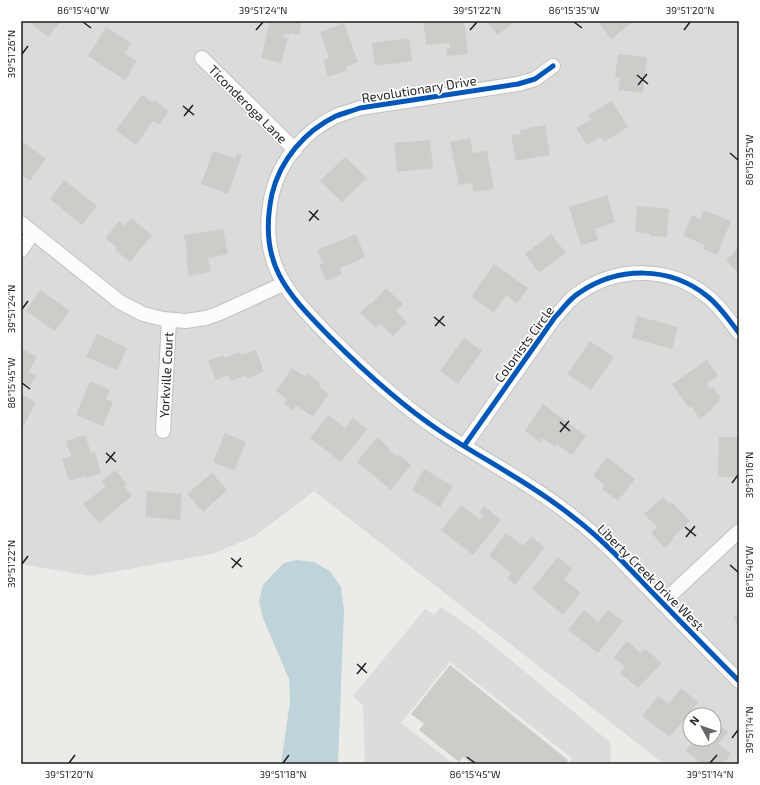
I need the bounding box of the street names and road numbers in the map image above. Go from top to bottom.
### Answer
street label: Ticonderoga Lane [205,61,291,147]
street label: Revolutionary Drive [360,72,478,106]
street label: Colonists Circle [491,303,557,385]
street label: Yorkville Court [156,332,176,418]
street label: Liberty Creek Drive West [594,520,708,634]

